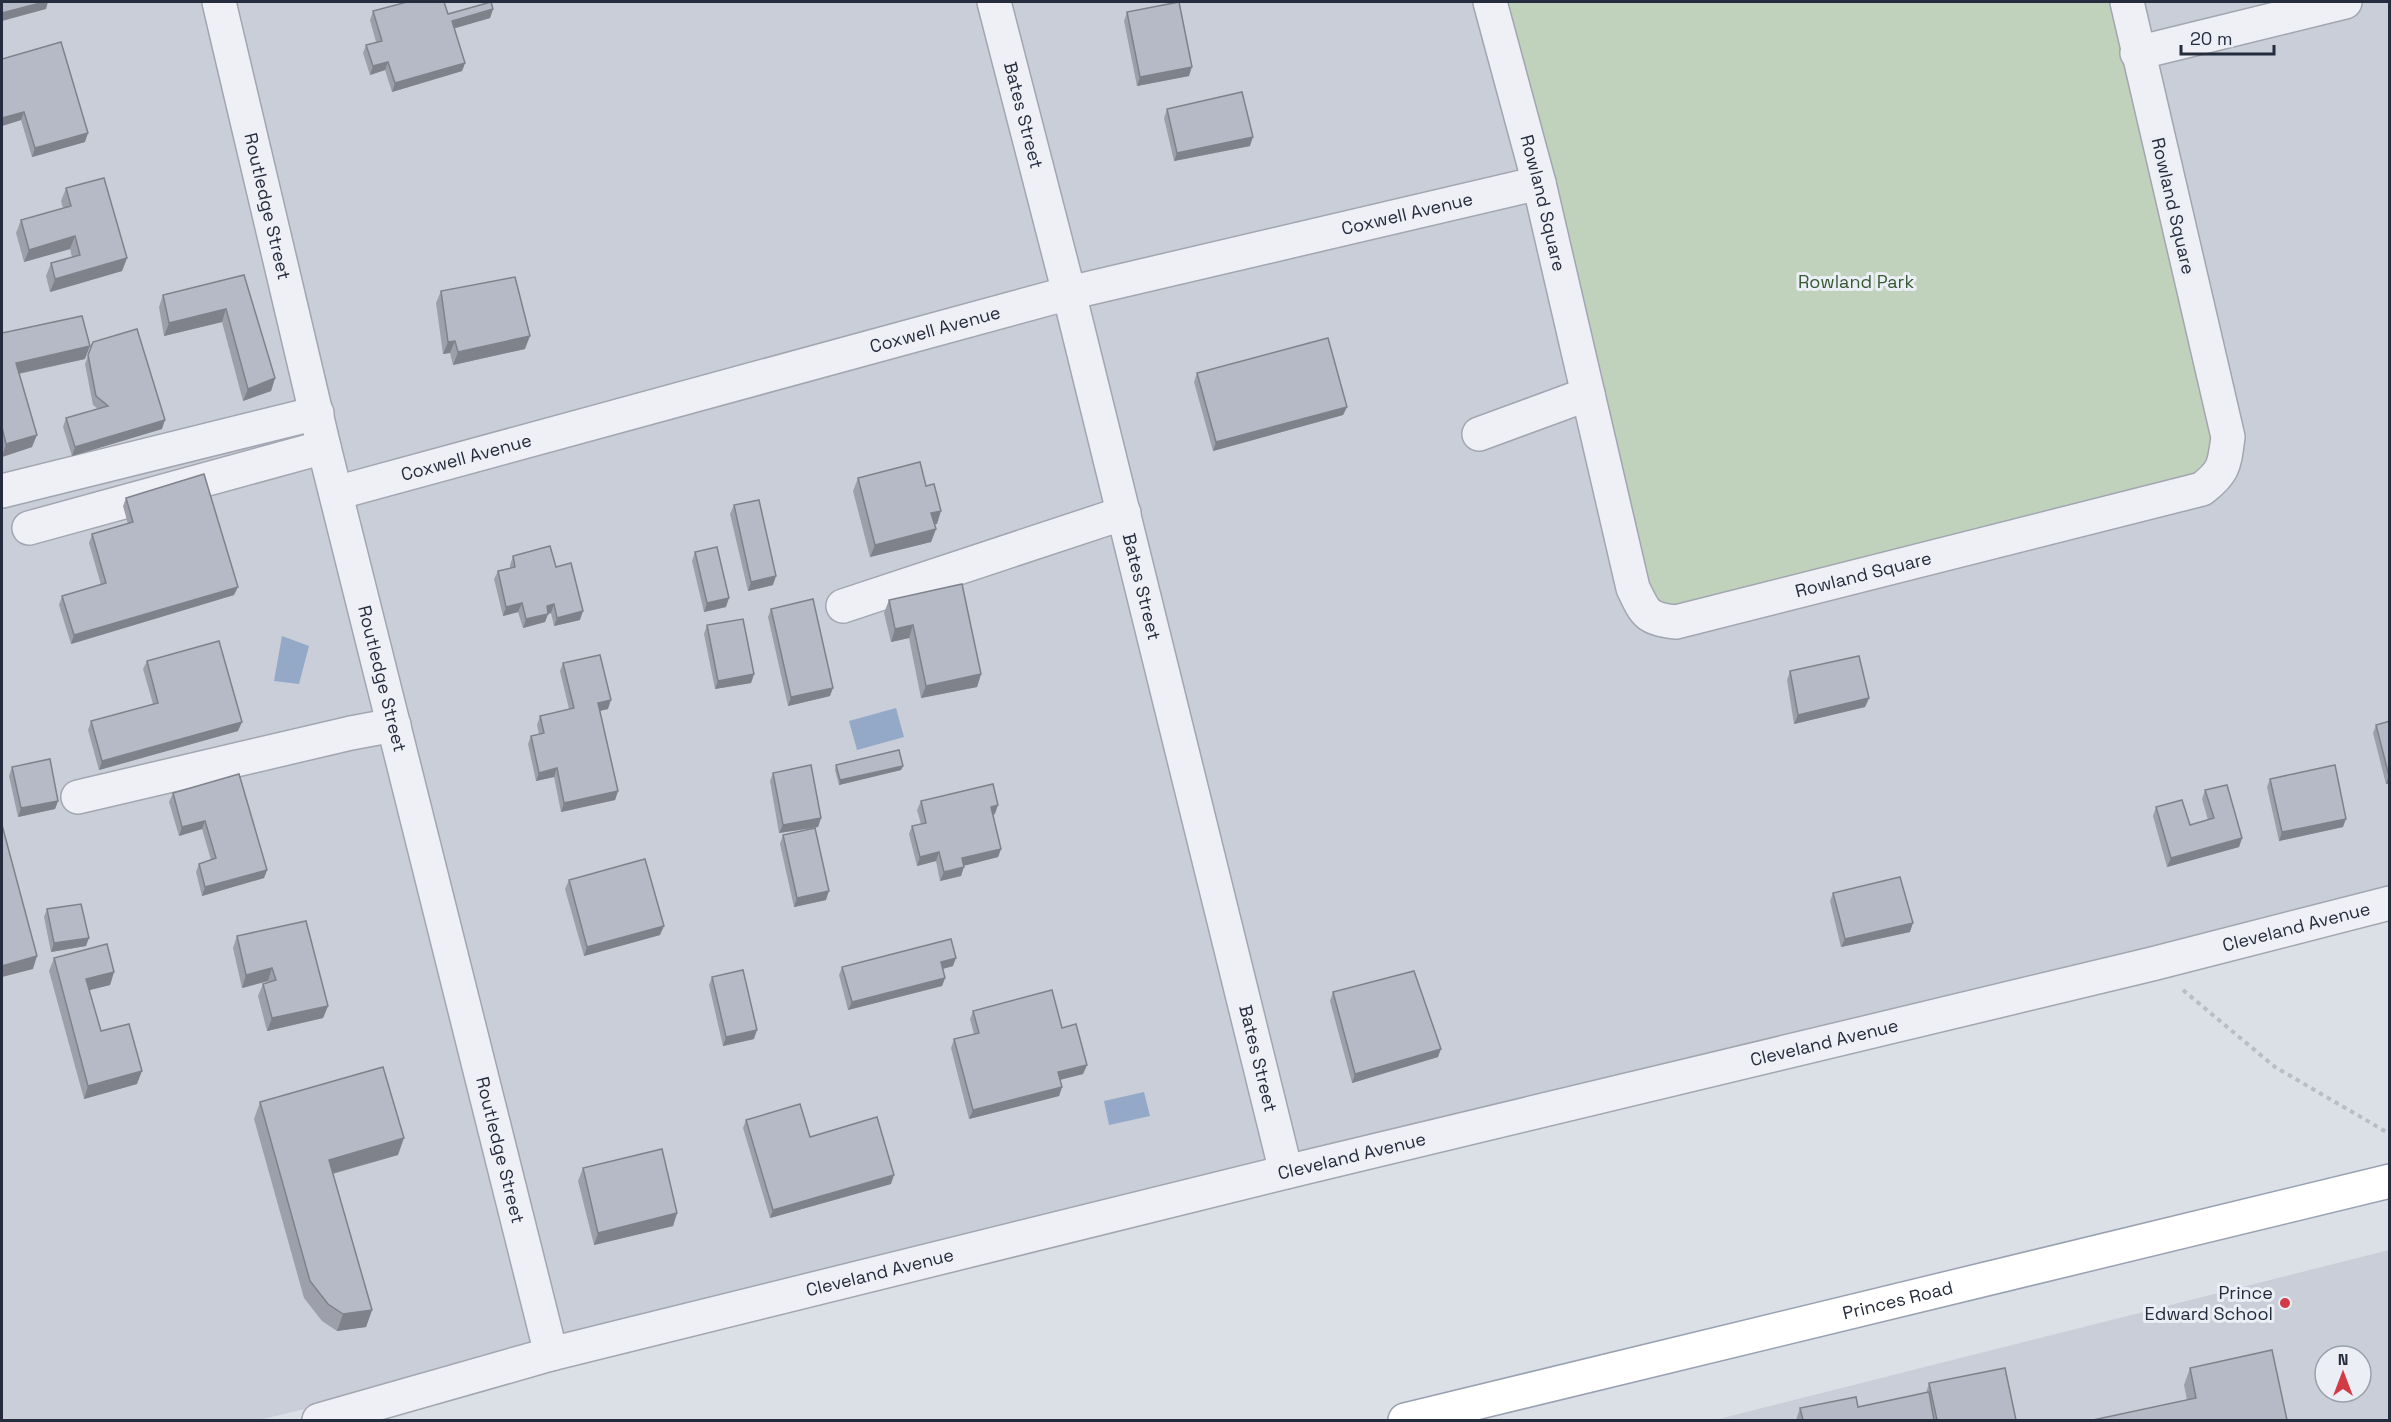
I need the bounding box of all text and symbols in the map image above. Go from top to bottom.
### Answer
scale bar [2181,18,2274,56]
text: 20 m [2190,27,2233,50]
street label: Bates Street [999,59,1048,171]
street label: Routledge Street [239,130,296,282]
street label: Rowland Square [1515,132,1571,274]
street label: Rowland Square [2147,135,2200,277]
street label: Coxwell Avenue [1339,187,1475,240]
park label: Rowland Park [1798,270,1914,293]
street label: Coxwell Avenue [867,300,1003,358]
street label: Coxwell Avenue [398,428,534,486]
street label: Bates Street [1118,531,1166,642]
street label: Rowland Square [1793,546,1934,602]
street label: Routledge Street [353,603,412,754]
street label: Cleveland Avenue [2220,897,2373,957]
street label: Bates Street [1234,1002,1283,1114]
street label: Cleveland Avenue [1748,1013,1901,1071]
street label: Routledge Street [471,1074,530,1226]
street label: Cleveland Avenue [1275,1127,1428,1185]
street label: Cleveland Avenue [803,1243,956,1301]
street label: Princes Road [1840,1275,1955,1324]
place label: Prince Edward School [2145,1281,2273,1325]
marker: Prince Edward School [2278,1296,2292,1310]
north arrow [2313,1344,2373,1404]
text: N [2338,1349,2348,1370]

